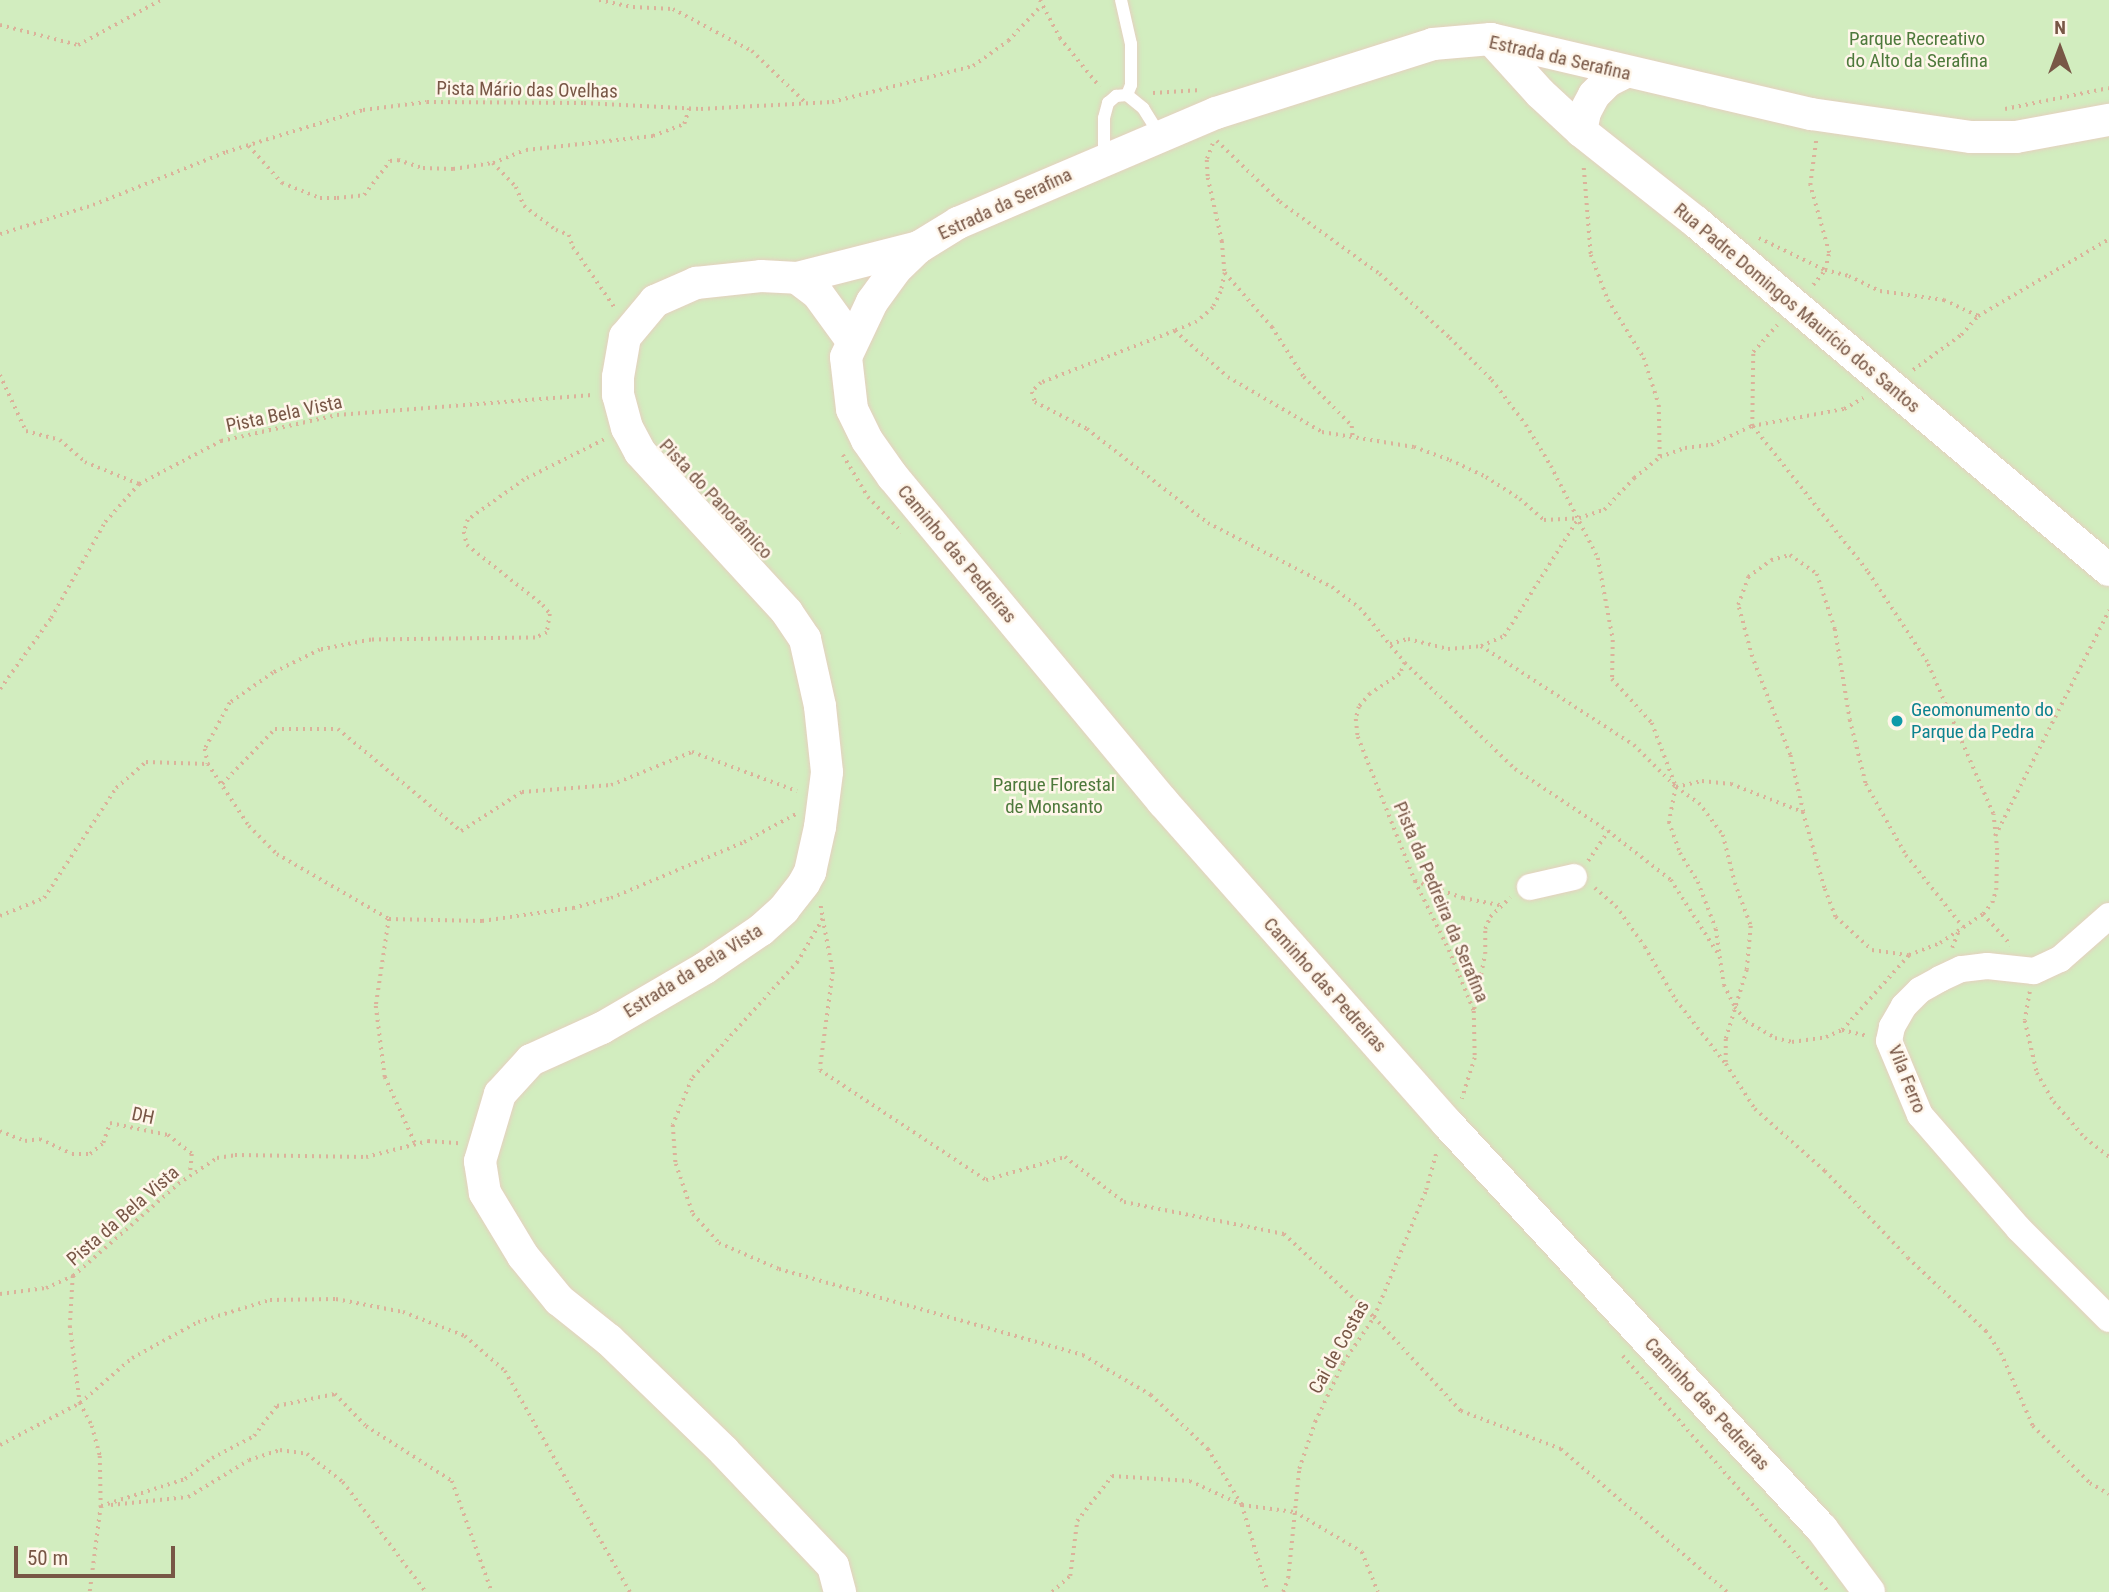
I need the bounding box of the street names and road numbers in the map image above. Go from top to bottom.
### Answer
street label: Estrada da Serafina [1487,31,1633,85]
street label: Pista Mário das Ovelhas [436,77,618,103]
street label: Estrada da Serafina [935,163,1075,245]
street label: Rua Padre Domingos Maurício dos Santos [1669,198,1925,418]
street label: Pista Bela Vista [224,391,344,437]
street label: Pista do Panorâmico [655,434,777,564]
street label: Caminho das Pedreiras [893,480,1021,628]
street label: Pista da Pedreira da Serafina [1388,798,1494,1006]
street label: Caminho das Pedreiras [1259,913,1391,1057]
street label: Estrada da Bela Vista [619,919,767,1023]
street label: Vila Ferro [1883,1042,1931,1116]
street label: DH [130,1102,156,1130]
street label: Pista da Bela Vista [62,1161,184,1271]
street label: Cai de Costas [1304,1296,1374,1398]
street label: Caminho das Pedreiras [1640,1333,1774,1475]

